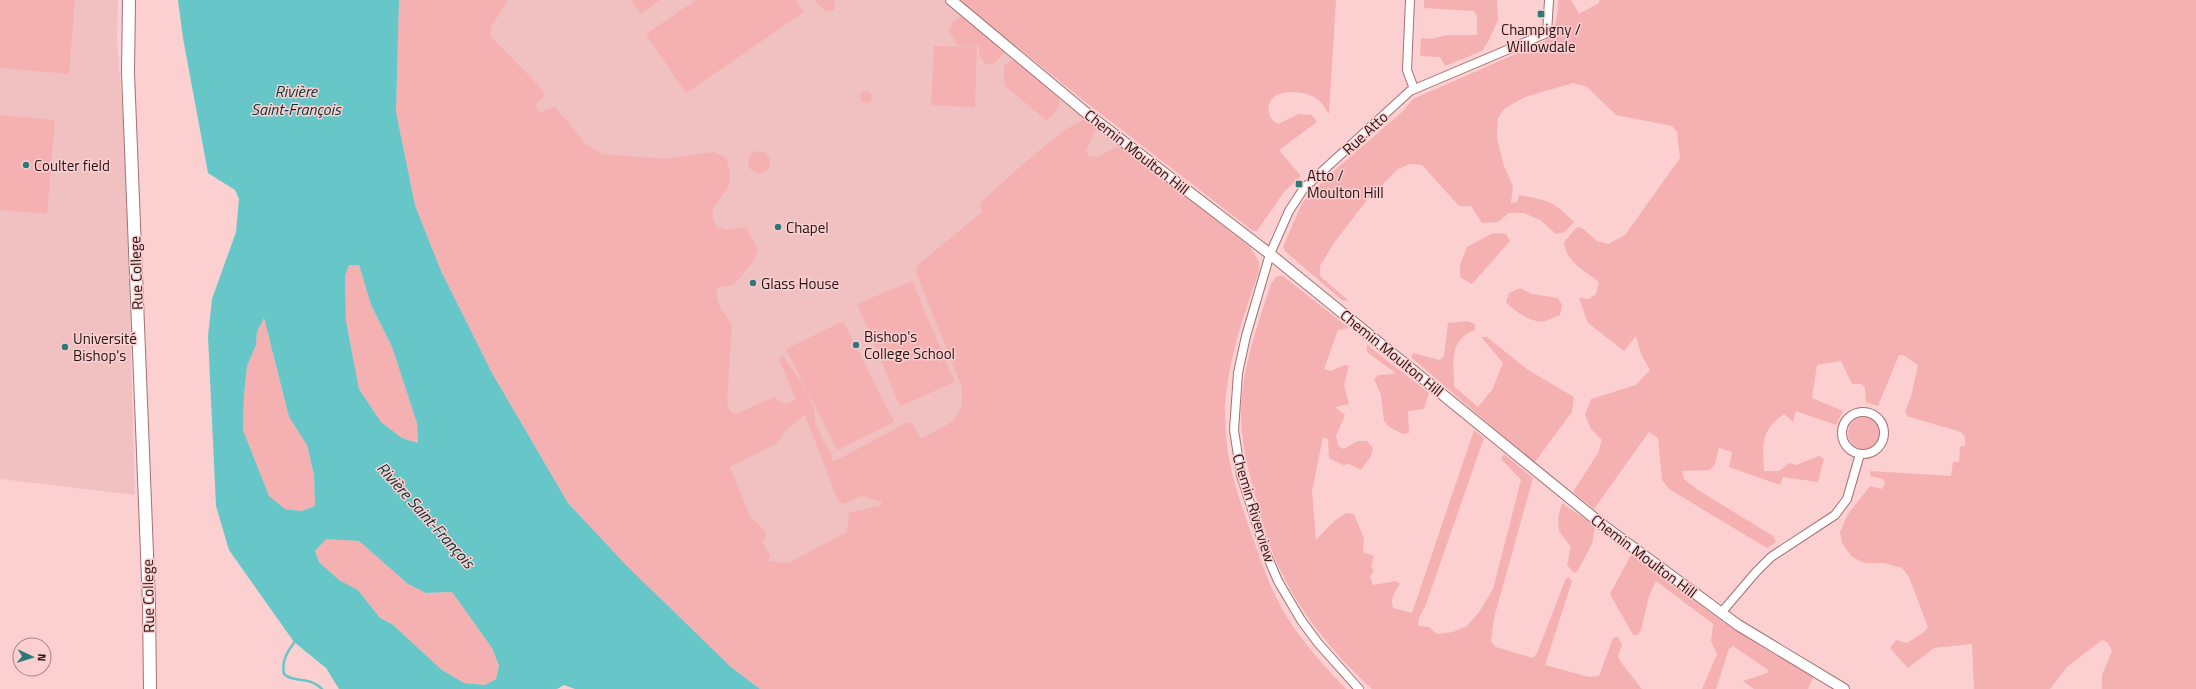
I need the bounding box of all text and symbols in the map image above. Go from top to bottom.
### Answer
marker: Champigny / Willowdale [1536,9,1546,19]
place label: Champigny / Willowdale [1501,18,1581,58]
water label: Rivière Saint-François [251,79,342,121]
street label: Chemin Moulton Hill [1080,104,1194,200]
street label: Rue Atto [1337,106,1393,160]
place label: Coulter field [34,154,110,177]
marker: Coulter field [21,160,31,170]
place label: Atto / Moulton Hill [1307,164,1384,204]
marker: Atto / Moulton Hill [1294,179,1304,189]
place label: Chapel [786,216,829,239]
marker: Chapel [773,222,783,232]
street label: Rue College [123,236,149,310]
place label: Glass House [761,272,839,295]
marker: Glass House [748,278,758,288]
street label: Chemin Moulton Hill [1335,304,1449,402]
place label: Bishop's College School [864,325,955,365]
place label: Université Bishop's [73,327,137,367]
marker: Bishop's College School [851,340,861,350]
marker: Université Bishop's [60,342,70,352]
street label: Chemin Riverview [1227,451,1281,565]
water label: Rivière Saint-François [372,456,481,574]
street label: Chemin Moulton Hill [1586,508,1702,604]
street label: Rue College [136,559,160,633]
north arrow [12,637,52,677]
text: N [34,653,50,662]

